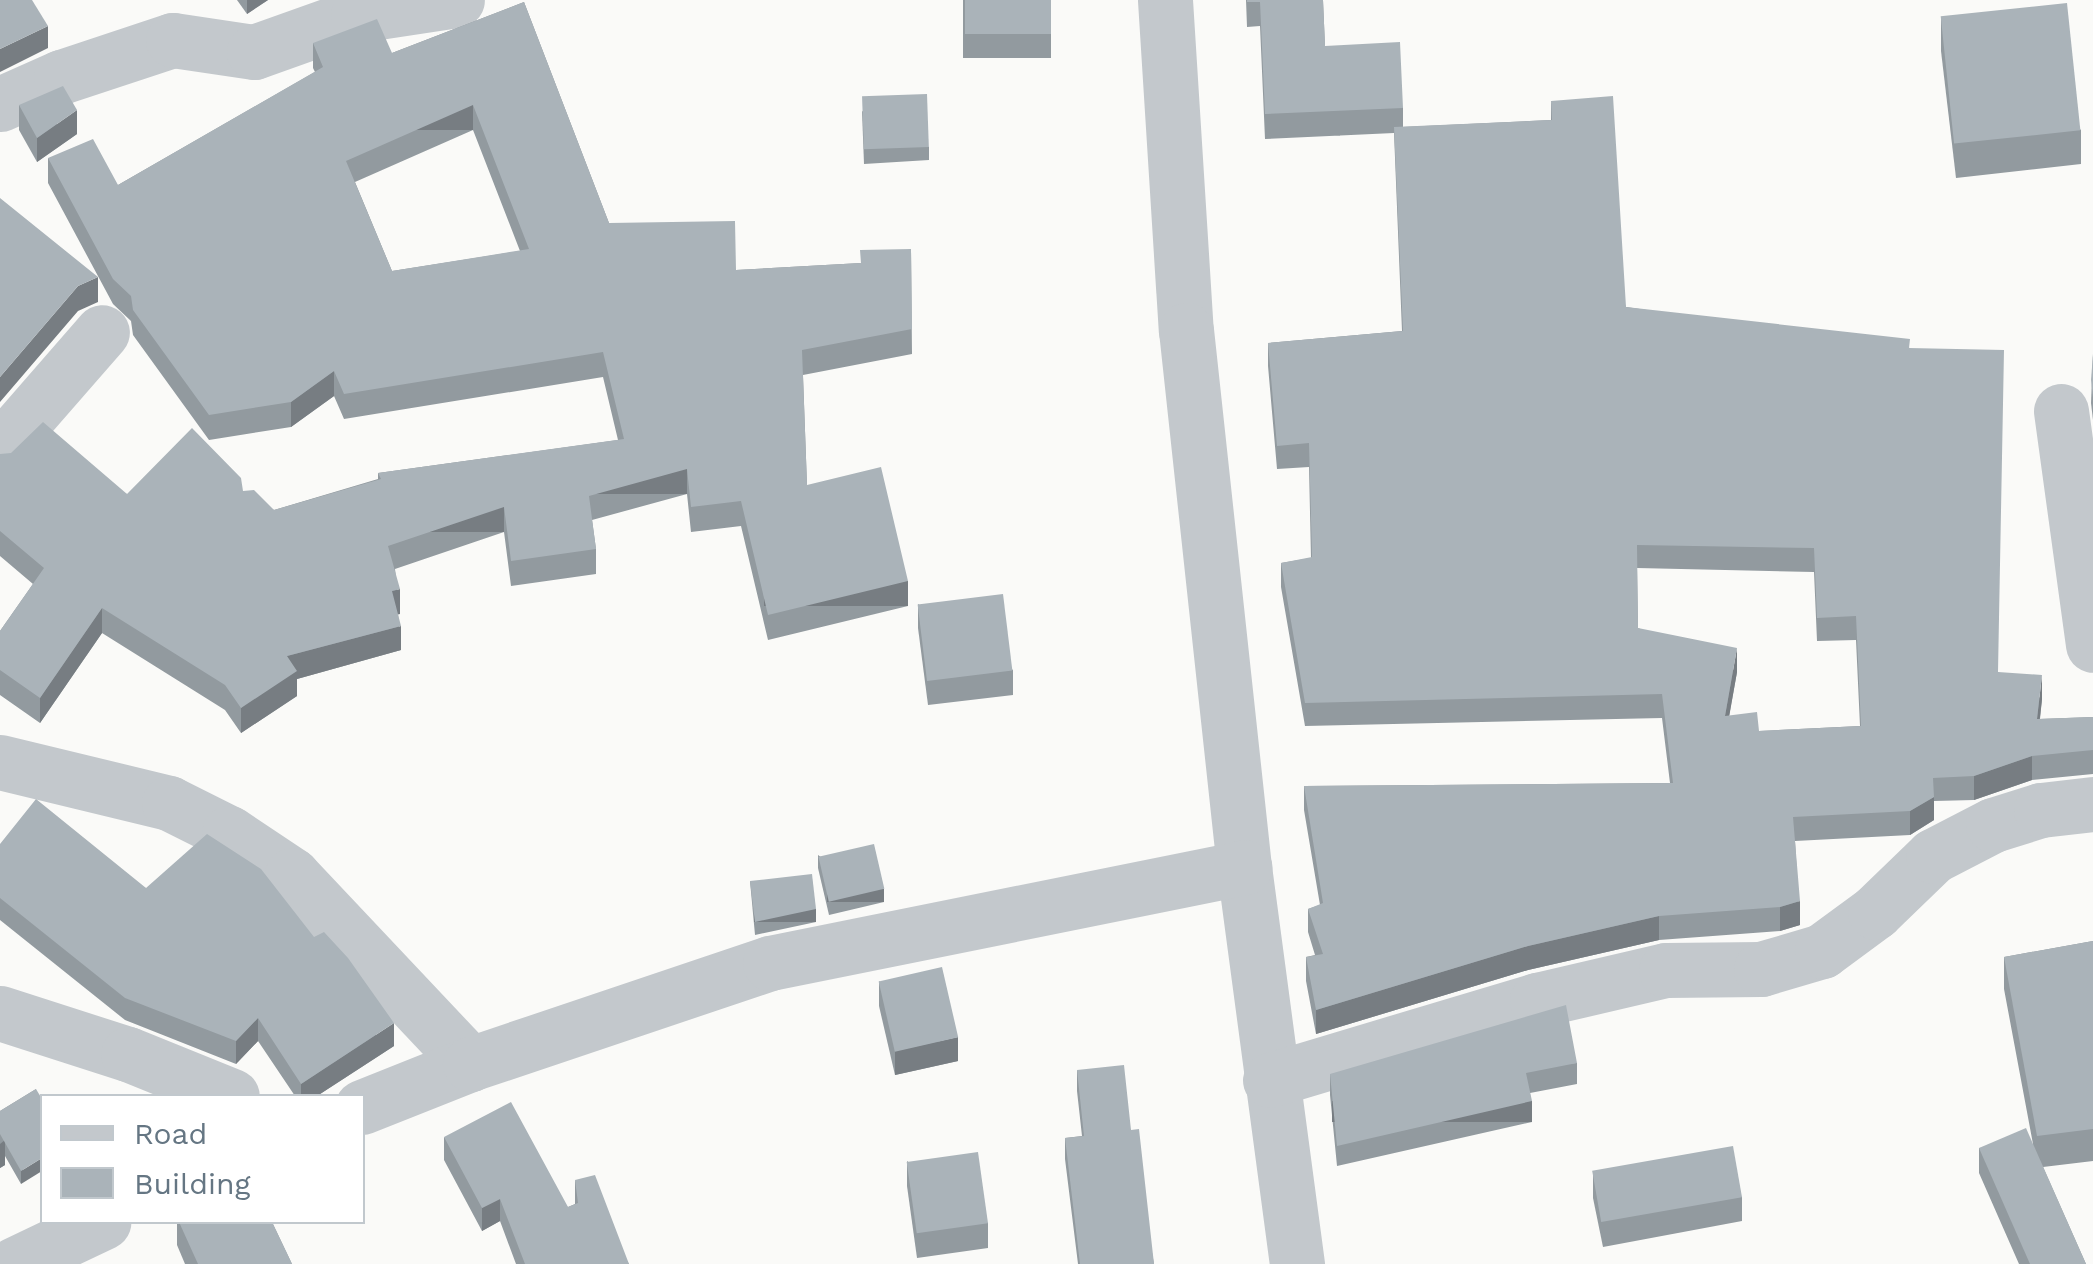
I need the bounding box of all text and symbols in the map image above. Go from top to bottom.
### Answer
legend [40,1094,365,1224]
text: Road [134,1116,207,1151]
text: Building [134,1166,251,1201]

